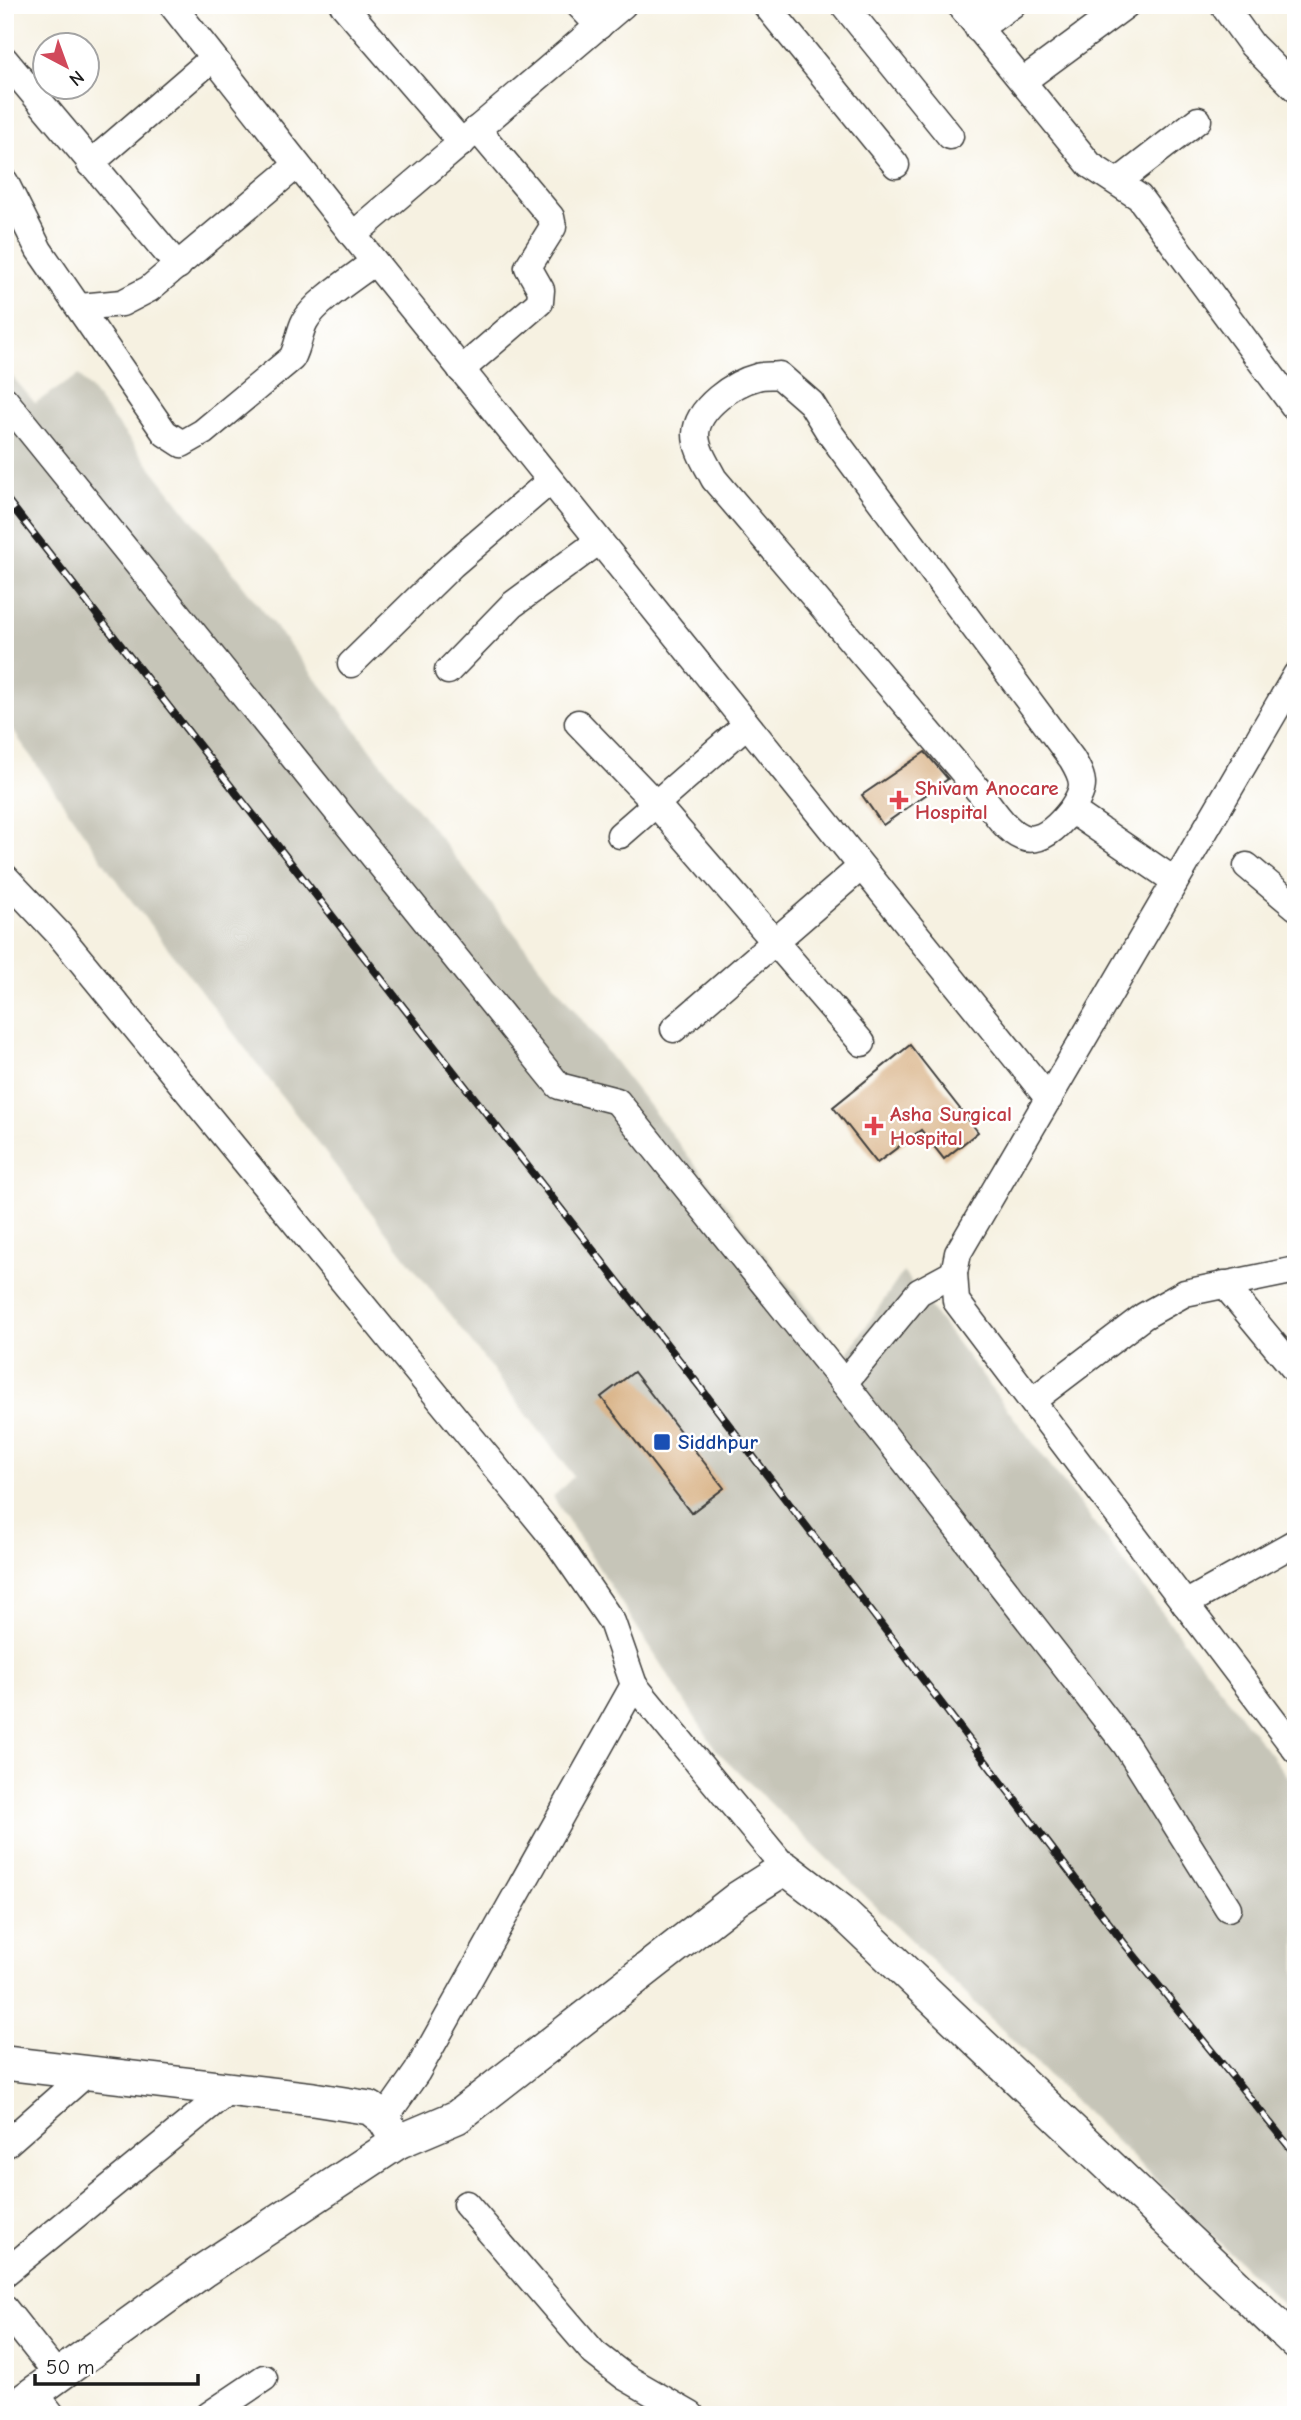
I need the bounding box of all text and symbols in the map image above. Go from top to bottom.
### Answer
north arrow [32,32,102,102]
text: N [65,66,88,90]
place label: Shivam Anocare Hospital [915,776,1059,824]
marker: Shivam Anocare Hospital [889,790,909,810]
place label: Asha Surgical Hospital [890,1102,1012,1150]
marker: Asha Surgical Hospital [864,1116,884,1136]
place label: Siddhpur [678,1430,758,1454]
marker: Siddhpur [652,1432,672,1452]
scale bar [35,2343,198,2387]
text: 50 m [46,2355,95,2379]

